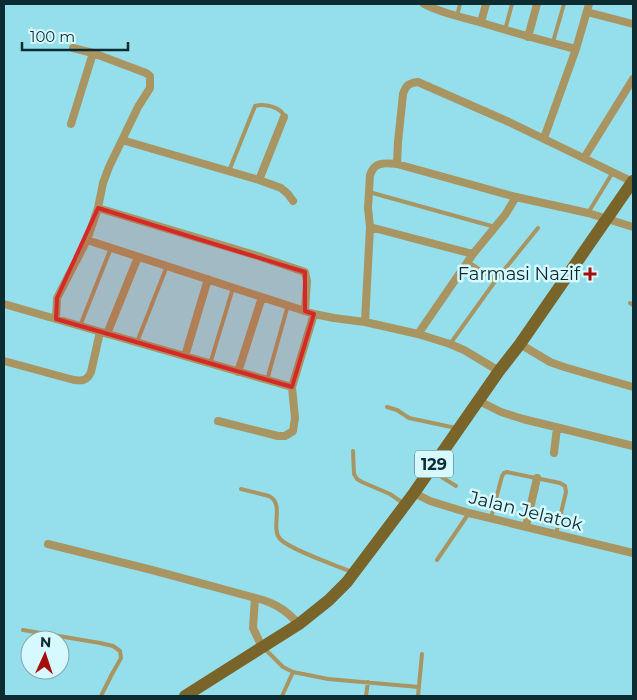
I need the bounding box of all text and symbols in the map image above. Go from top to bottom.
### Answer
scale bar [22,20,129,52]
text: 100 m [30,27,75,46]
place label: Farmasi Nazif [458,263,581,285]
marker: Farmasi Nazif [584,268,596,280]
road number: 129 [415,450,453,478]
street label: Jalan Jelatok [466,486,585,536]
north arrow [20,630,70,680]
text: N [40,633,52,651]

